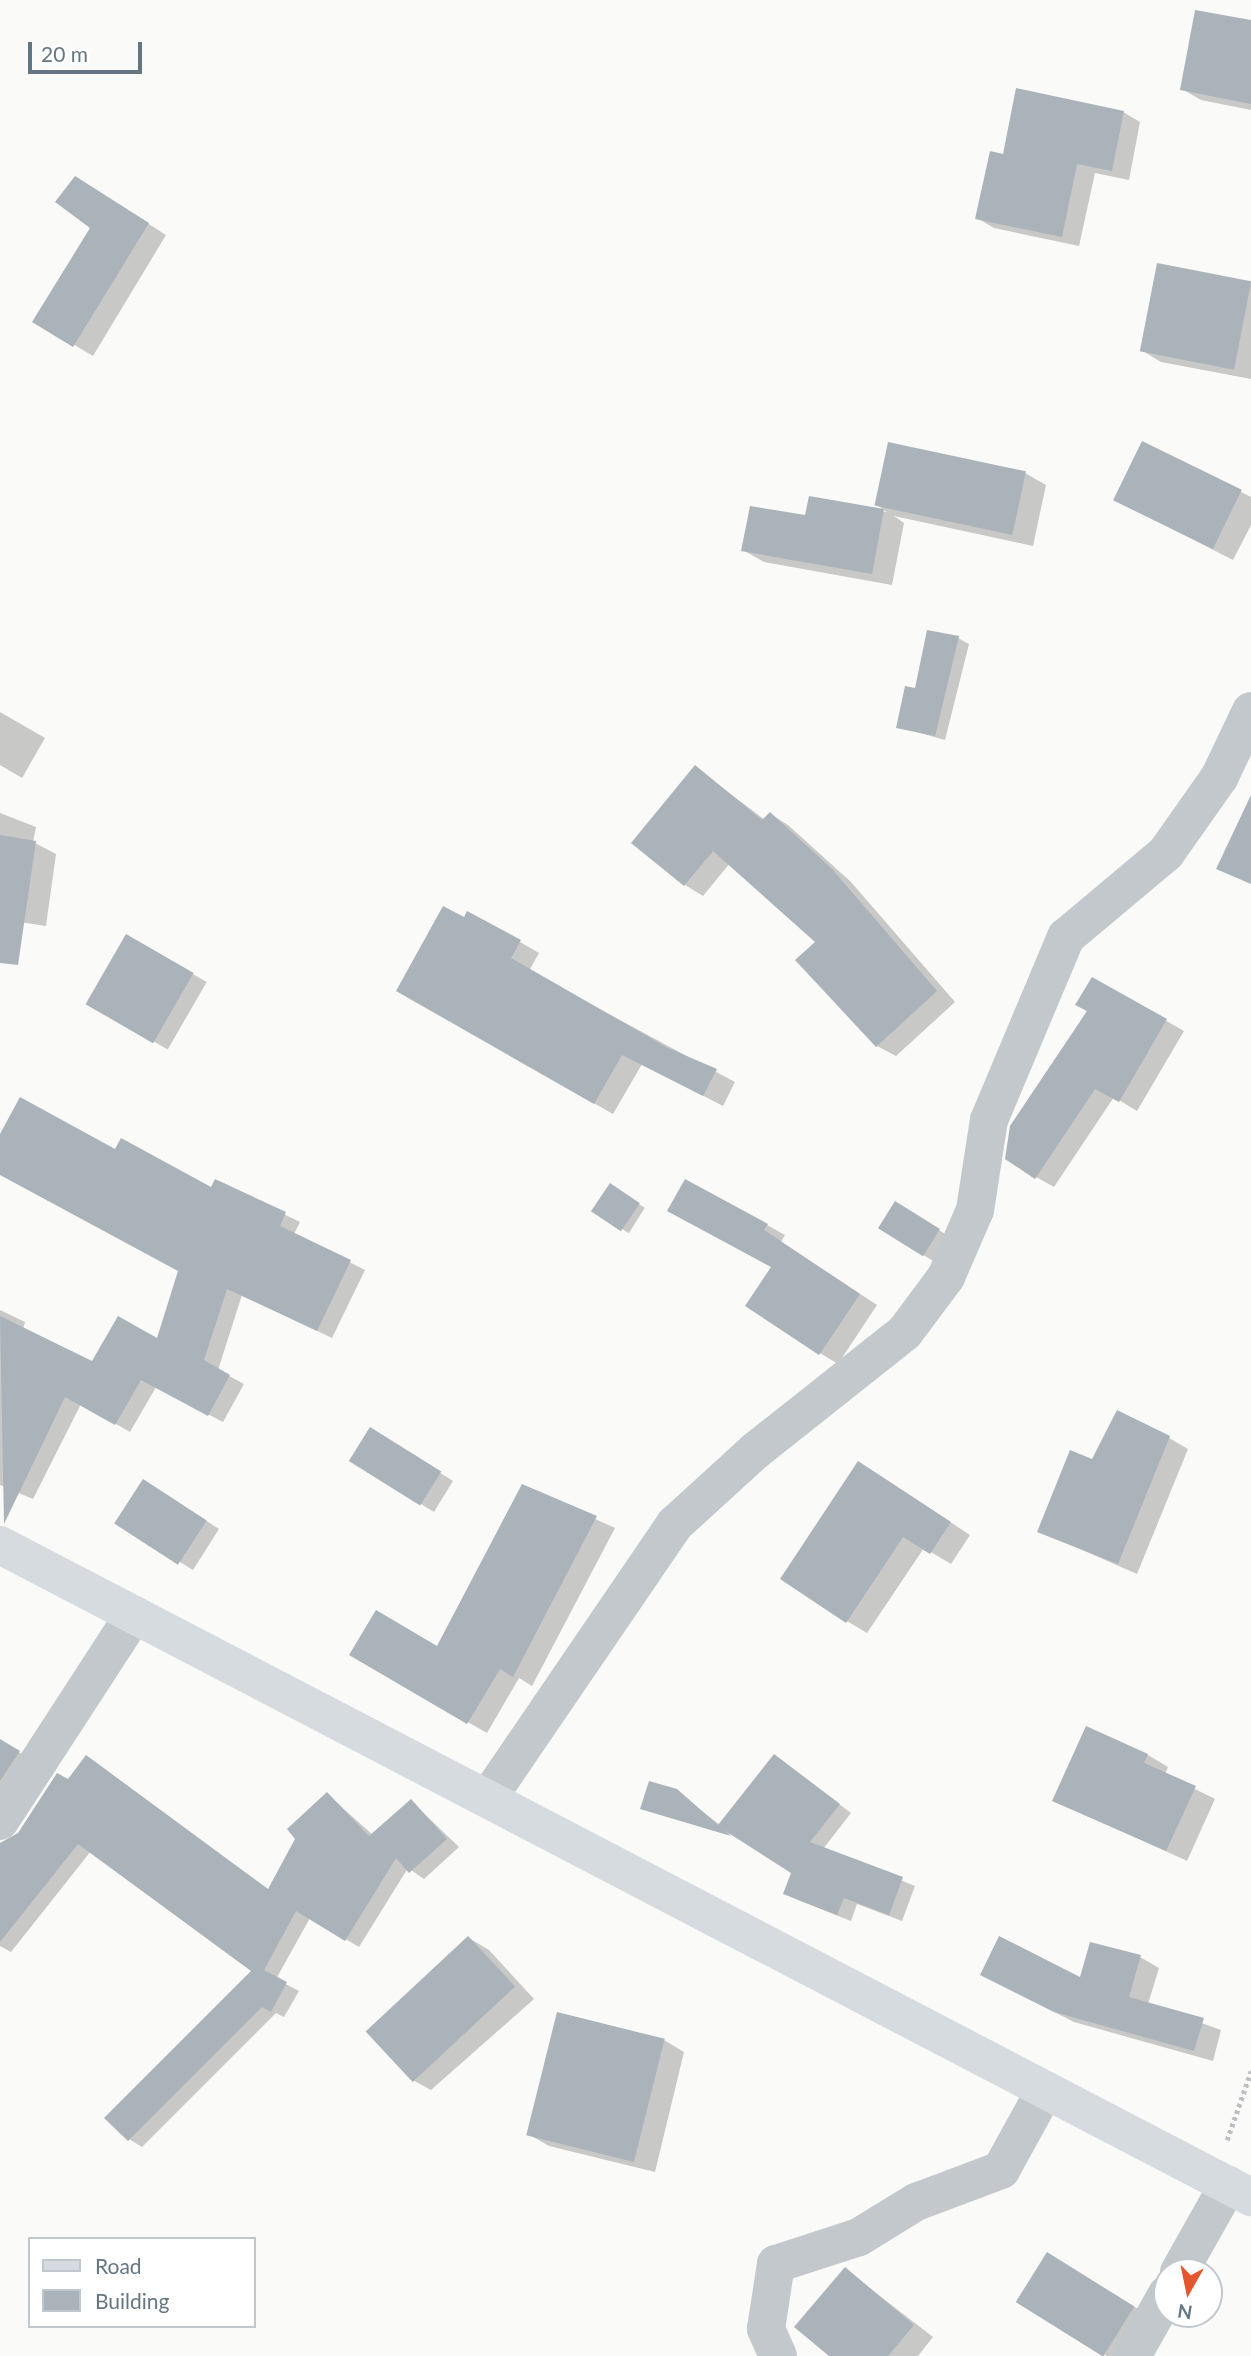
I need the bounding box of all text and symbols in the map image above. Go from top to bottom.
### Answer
scale bar [32,28,145,72]
text: 20 m [41,41,88,66]
legend [28,2237,256,2328]
text: Road [95,2253,142,2278]
north arrow [1153,2258,1223,2328]
text: Building [95,2288,170,2313]
text: N [1176,2300,1194,2325]

